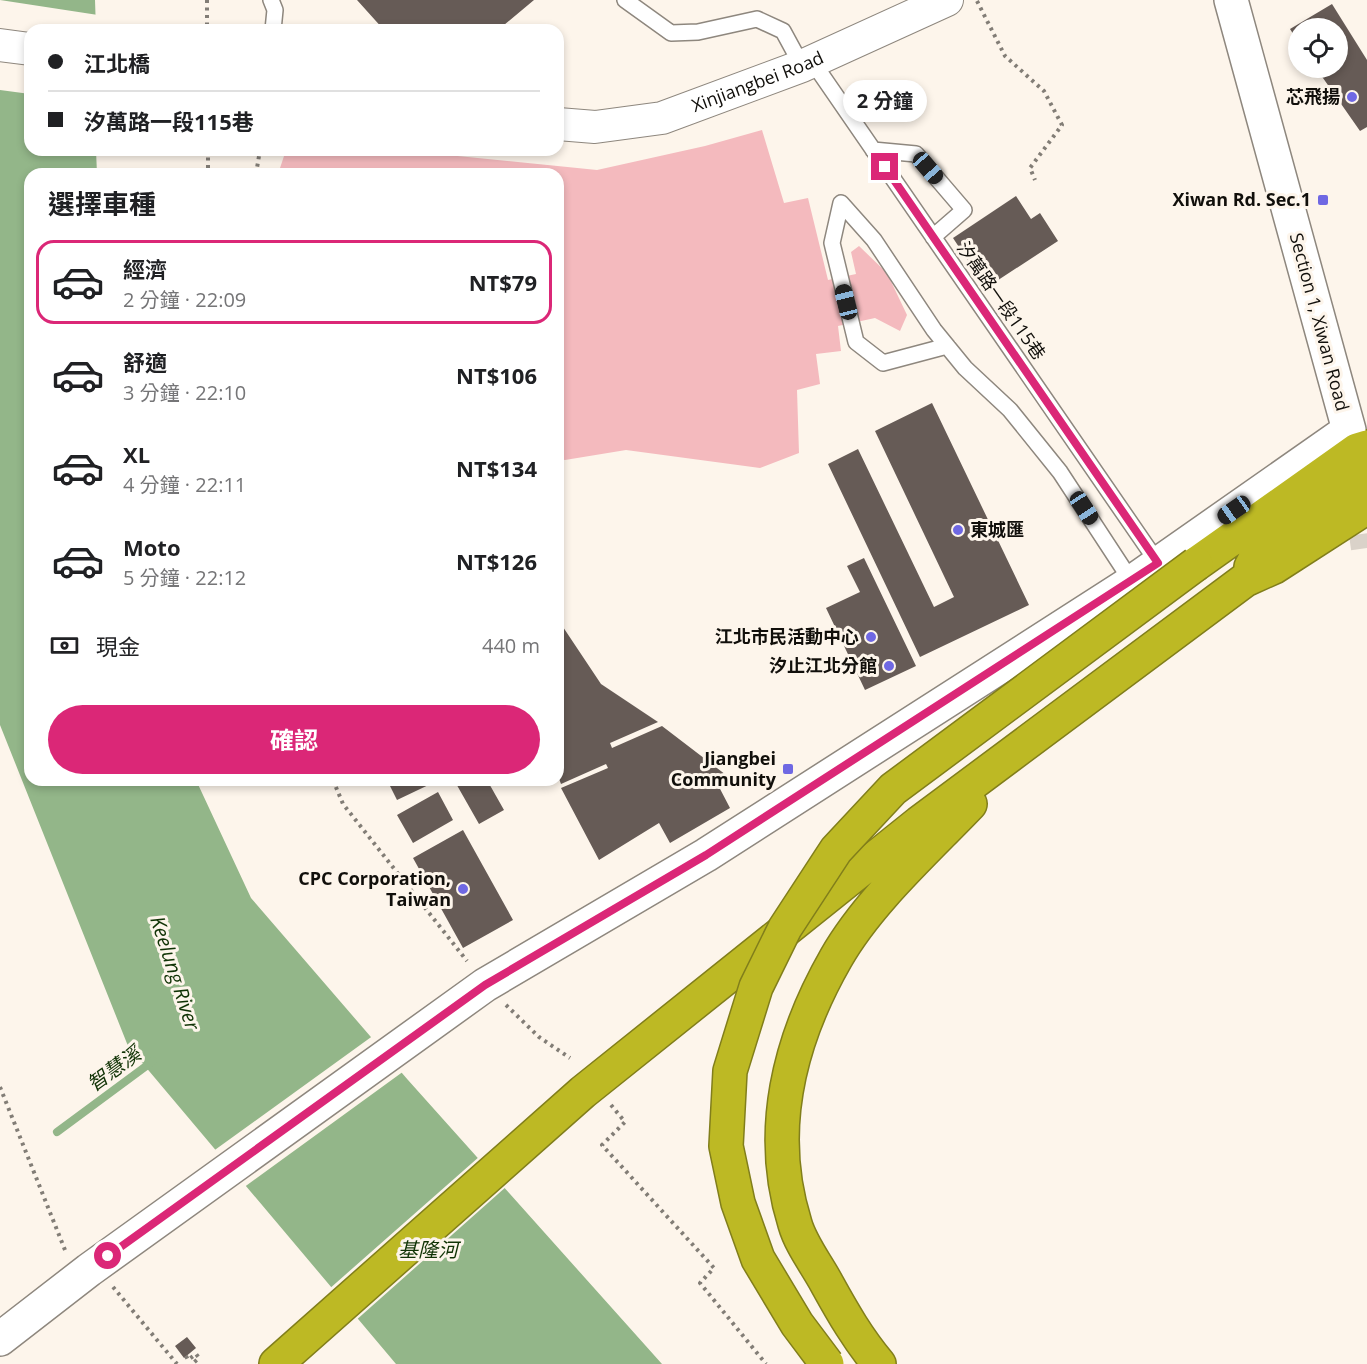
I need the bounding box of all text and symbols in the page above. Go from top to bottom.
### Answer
map controls [1288,18,1348,78]
button: locate [1288,18,1348,78]
street label: Xinjiangbei Road [688,45,827,117]
text: 江北橋 [84,48,150,78]
callout: 2 分鐘 [843,80,927,122]
place label: 芯飛揚 [1286,84,1340,108]
text: 2 分鐘 [857,87,913,114]
marker: 芯飛揚 [1345,90,1359,104]
text: 汐萬路一段115巷 [84,106,254,136]
car [909,149,947,187]
route end [871,153,898,180]
text: 選擇車種 [48,185,156,222]
place label: Xiwan Rd. Sec.1 [1172,187,1311,211]
marker: Xiwan Rd. Sec.1 [1316,193,1330,207]
street label: Section 1, Xiwan Road [1285,230,1355,413]
street label: 汐萬路一段115巷 [952,237,1051,364]
text: 經濟 [123,254,167,284]
icon: car [51,255,105,309]
text: NT$79 [469,267,537,297]
car [833,282,859,322]
text: 2 分鐘 · 22:09 [123,286,246,313]
text: 舒適 [123,347,167,377]
icon: car [51,348,105,402]
text: NT$106 [456,360,537,390]
text: 3 分鐘 · 22:10 [123,379,246,406]
text: XL [123,439,150,469]
icon: car [51,441,105,495]
text: NT$134 [456,453,537,483]
text: 4 分鐘 · 22:11 [123,471,246,498]
car [1067,488,1101,528]
car [1214,492,1254,528]
place label: 東城匯 [970,517,1024,541]
marker: 東城匯 [951,523,965,537]
text: Moto [123,532,181,562]
icon: car [51,534,105,588]
text: NT$126 [456,546,537,576]
text: 5 分鐘 · 22:12 [123,564,246,591]
place label: 江北市民活動中心 [715,624,859,648]
icon: cash [48,629,81,662]
marker: 江北市民活動中心 [864,630,878,644]
text: 現金 [96,631,140,661]
text: 440 m [482,632,540,659]
place label: 汐止江北分館 [769,653,877,677]
marker: 汐止江北分館 [882,659,896,673]
button: 確認 [48,705,540,774]
place label: Jiangbei Community [671,746,777,791]
marker: Jiangbei Community [781,762,795,776]
place label: CPC Corporation, Taiwan [298,866,451,911]
marker: CPC Corporation, Taiwan [456,882,470,896]
water label: Keelung River [144,912,207,1034]
water label: 智慧溪 [82,1038,148,1097]
water label: 基隆河 [398,1236,462,1263]
route start [94,1242,121,1269]

